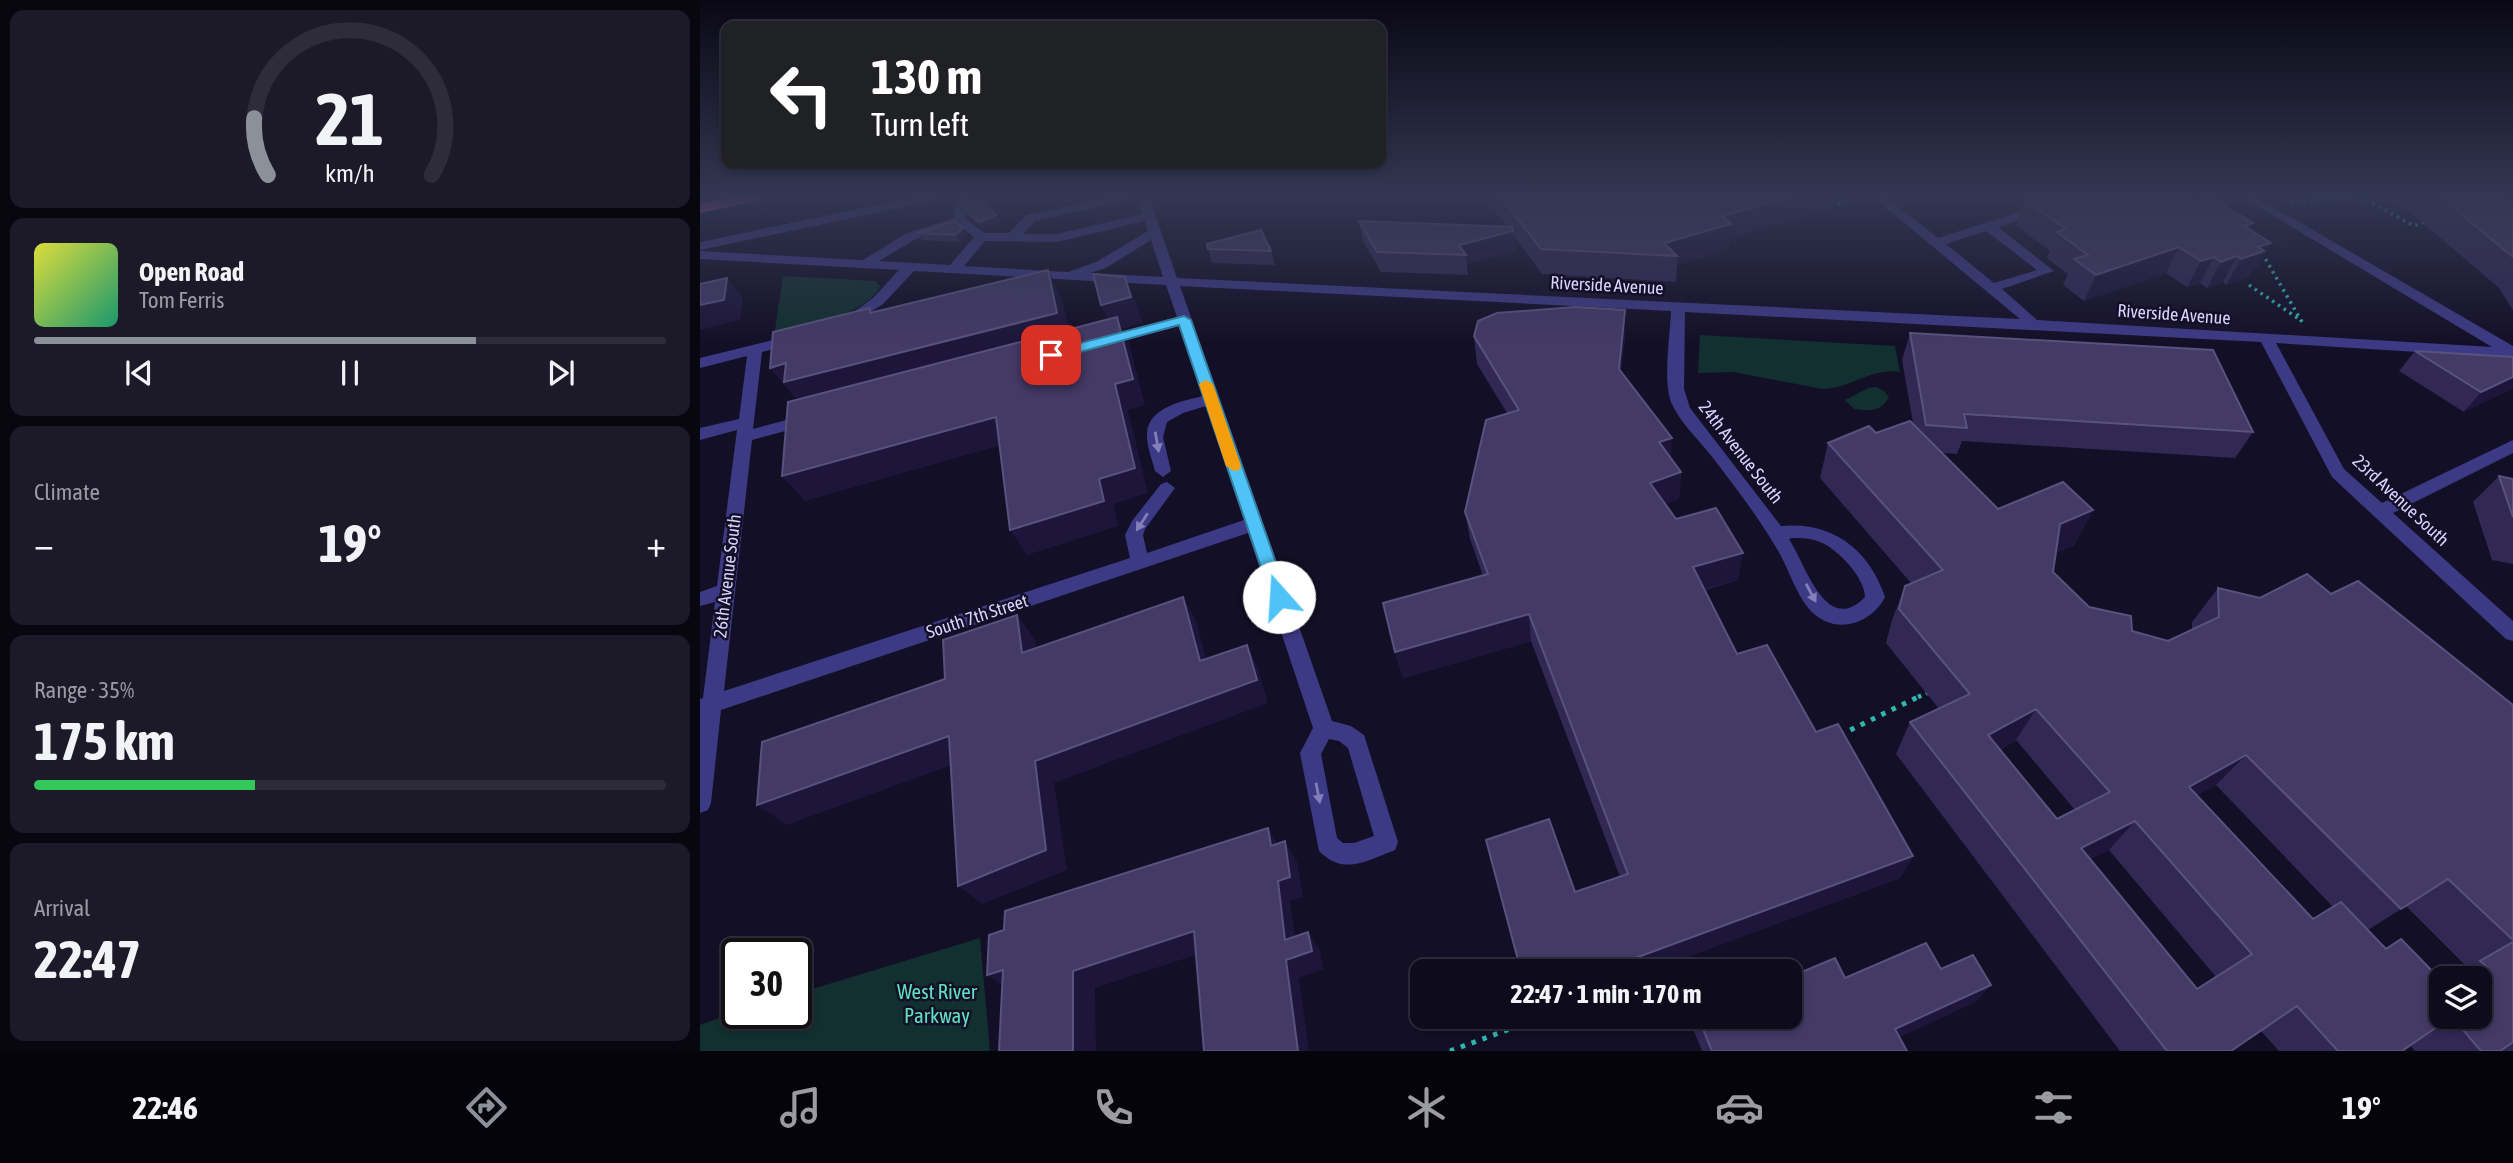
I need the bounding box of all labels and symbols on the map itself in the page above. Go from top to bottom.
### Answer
street label: Riverside Avenue [1550,272,1664,298]
street label: Riverside Avenue [2117,300,2231,328]
pin [1021,325,1081,385]
street label: 24th Avenue South [1694,397,1788,507]
one-way arrow [1152,431,1163,453]
street label: 23rd Avenue South [2348,450,2454,550]
street label: 26th Avenue South [709,513,745,639]
one-way arrow [1136,513,1149,532]
position arrow [1242,560,1316,634]
one-way arrow [1805,583,1816,603]
street label: South 7th Street [924,590,1030,642]
one-way arrow [1313,782,1324,804]
speed limit sign: 30 [721,938,812,1029]
park label: West River Parkway [897,979,978,1027]

